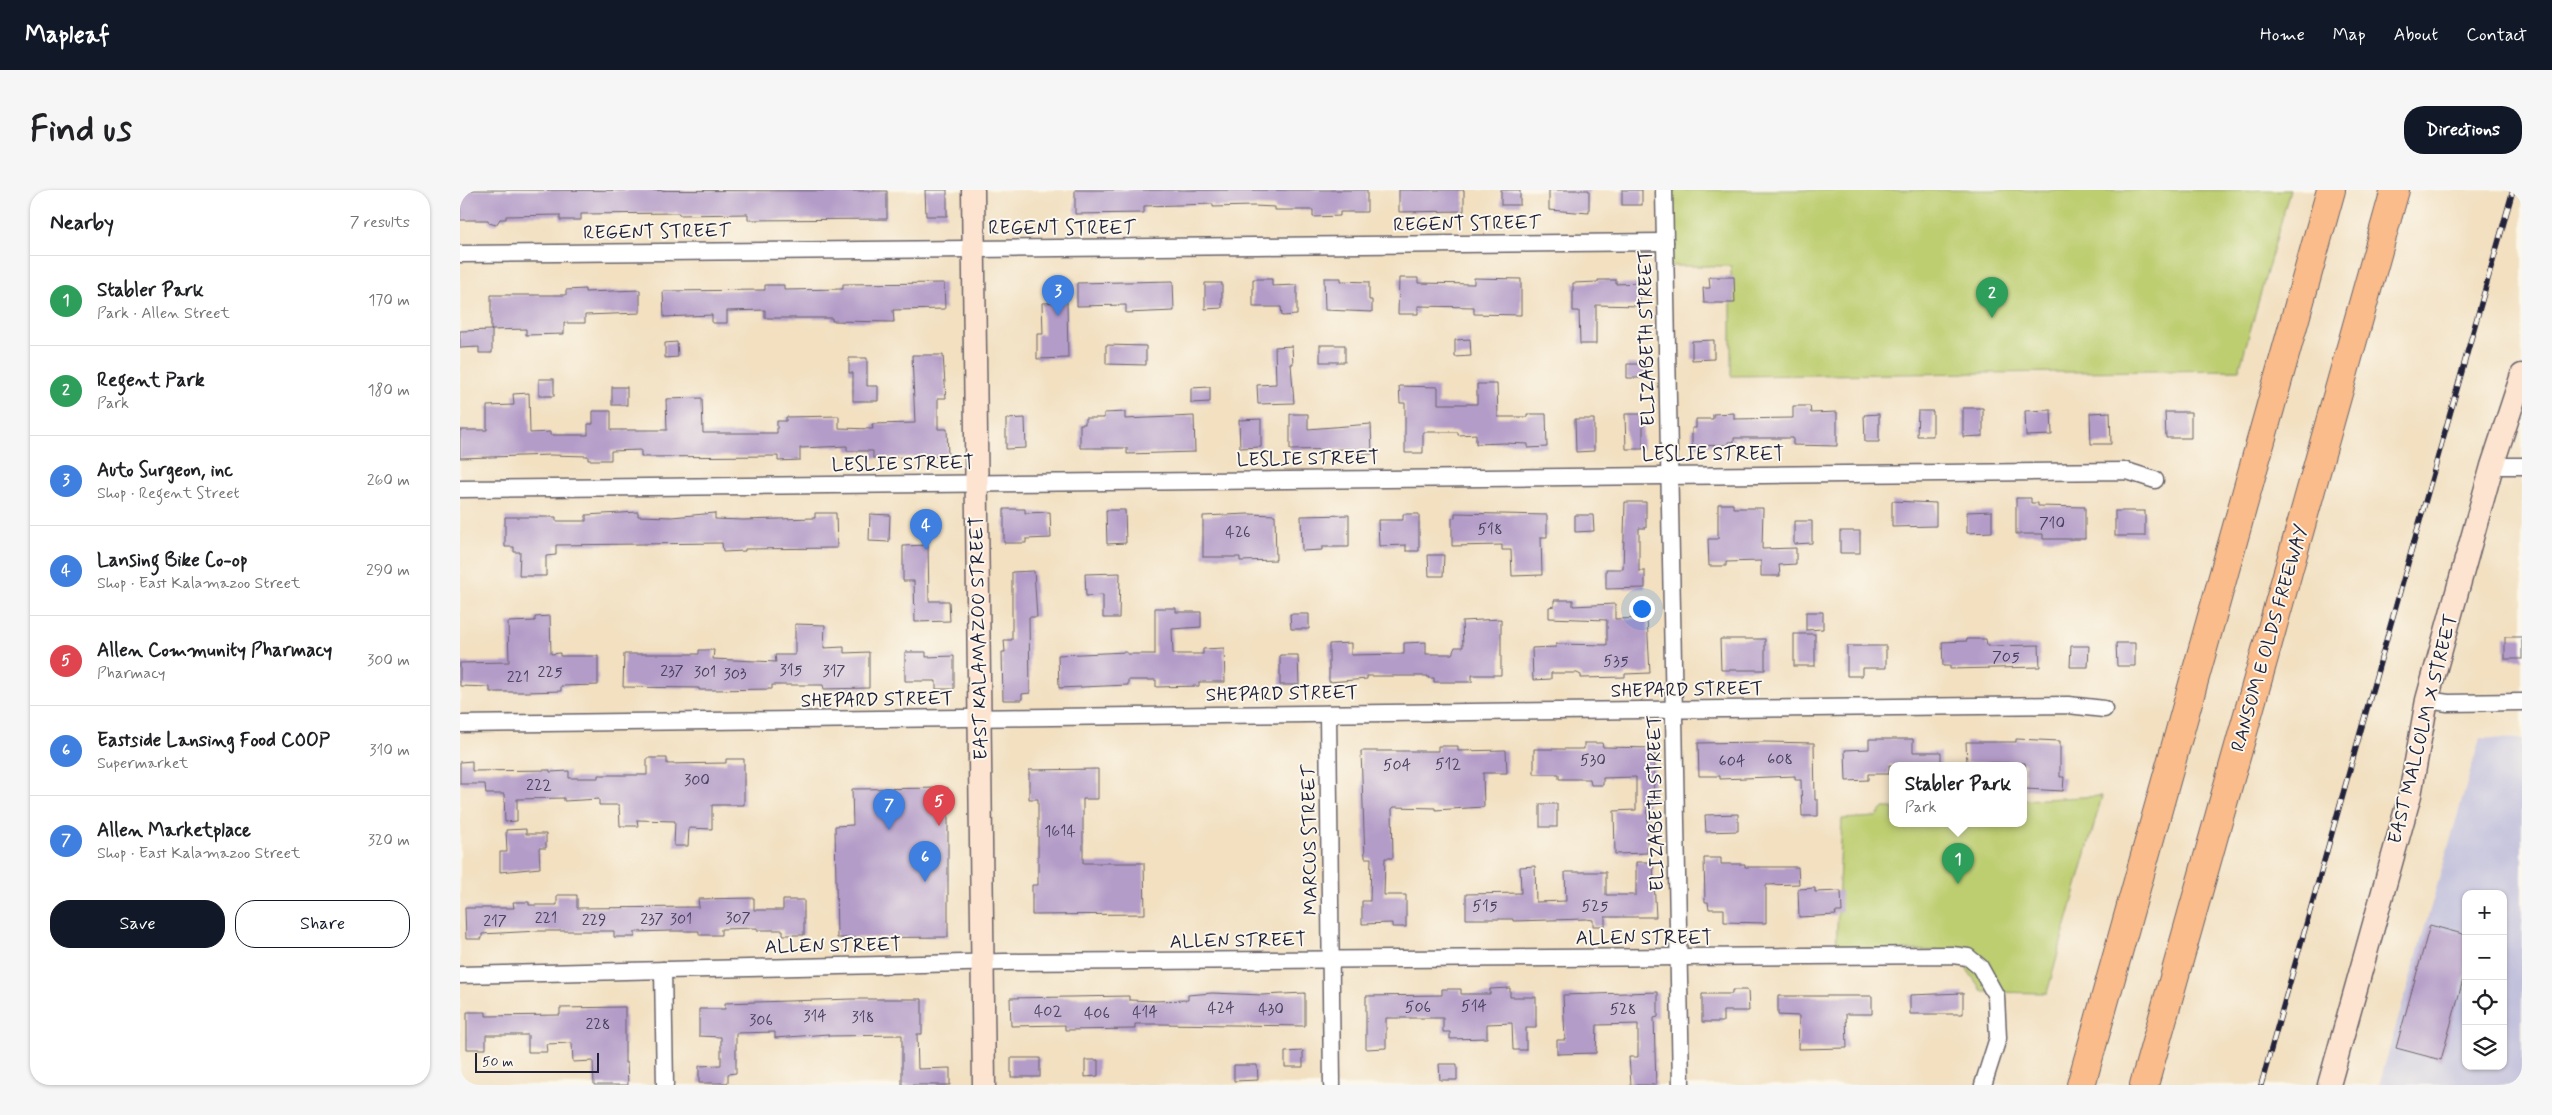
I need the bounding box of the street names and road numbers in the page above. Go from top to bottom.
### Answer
street label: REGENT STREET [1393,210,1542,238]
street label: REGENT STREET [988,216,1137,241]
street label: REGENT STREET [583,218,732,246]
street label: ELIZABETH STREET [1633,249,1661,427]
street label: LESLIE STREET [1642,442,1784,467]
street label: LESLIE STREET [1237,445,1379,473]
street label: LESLIE STREET [832,450,974,478]
street label: EAST KALAMAZOO STREET [964,516,994,760]
street label: RANSOM E OLDS FREEWAY [2226,521,2314,755]
street label: EAST MALCOLM X STREET [2382,612,2464,846]
street label: SHEPARD STREET [1610,676,1764,704]
street label: SHEPARD STREET [1205,680,1359,708]
street label: SHEPARD STREET [800,686,954,714]
street label: ELIZABETH STREET [1642,714,1670,892]
street label: MARCUS STREET [1296,763,1324,915]
street label: ALLEN STREET [1576,926,1712,951]
street label: ALLEN STREET [1170,927,1306,955]
street label: ALLEN STREET [765,932,901,960]

